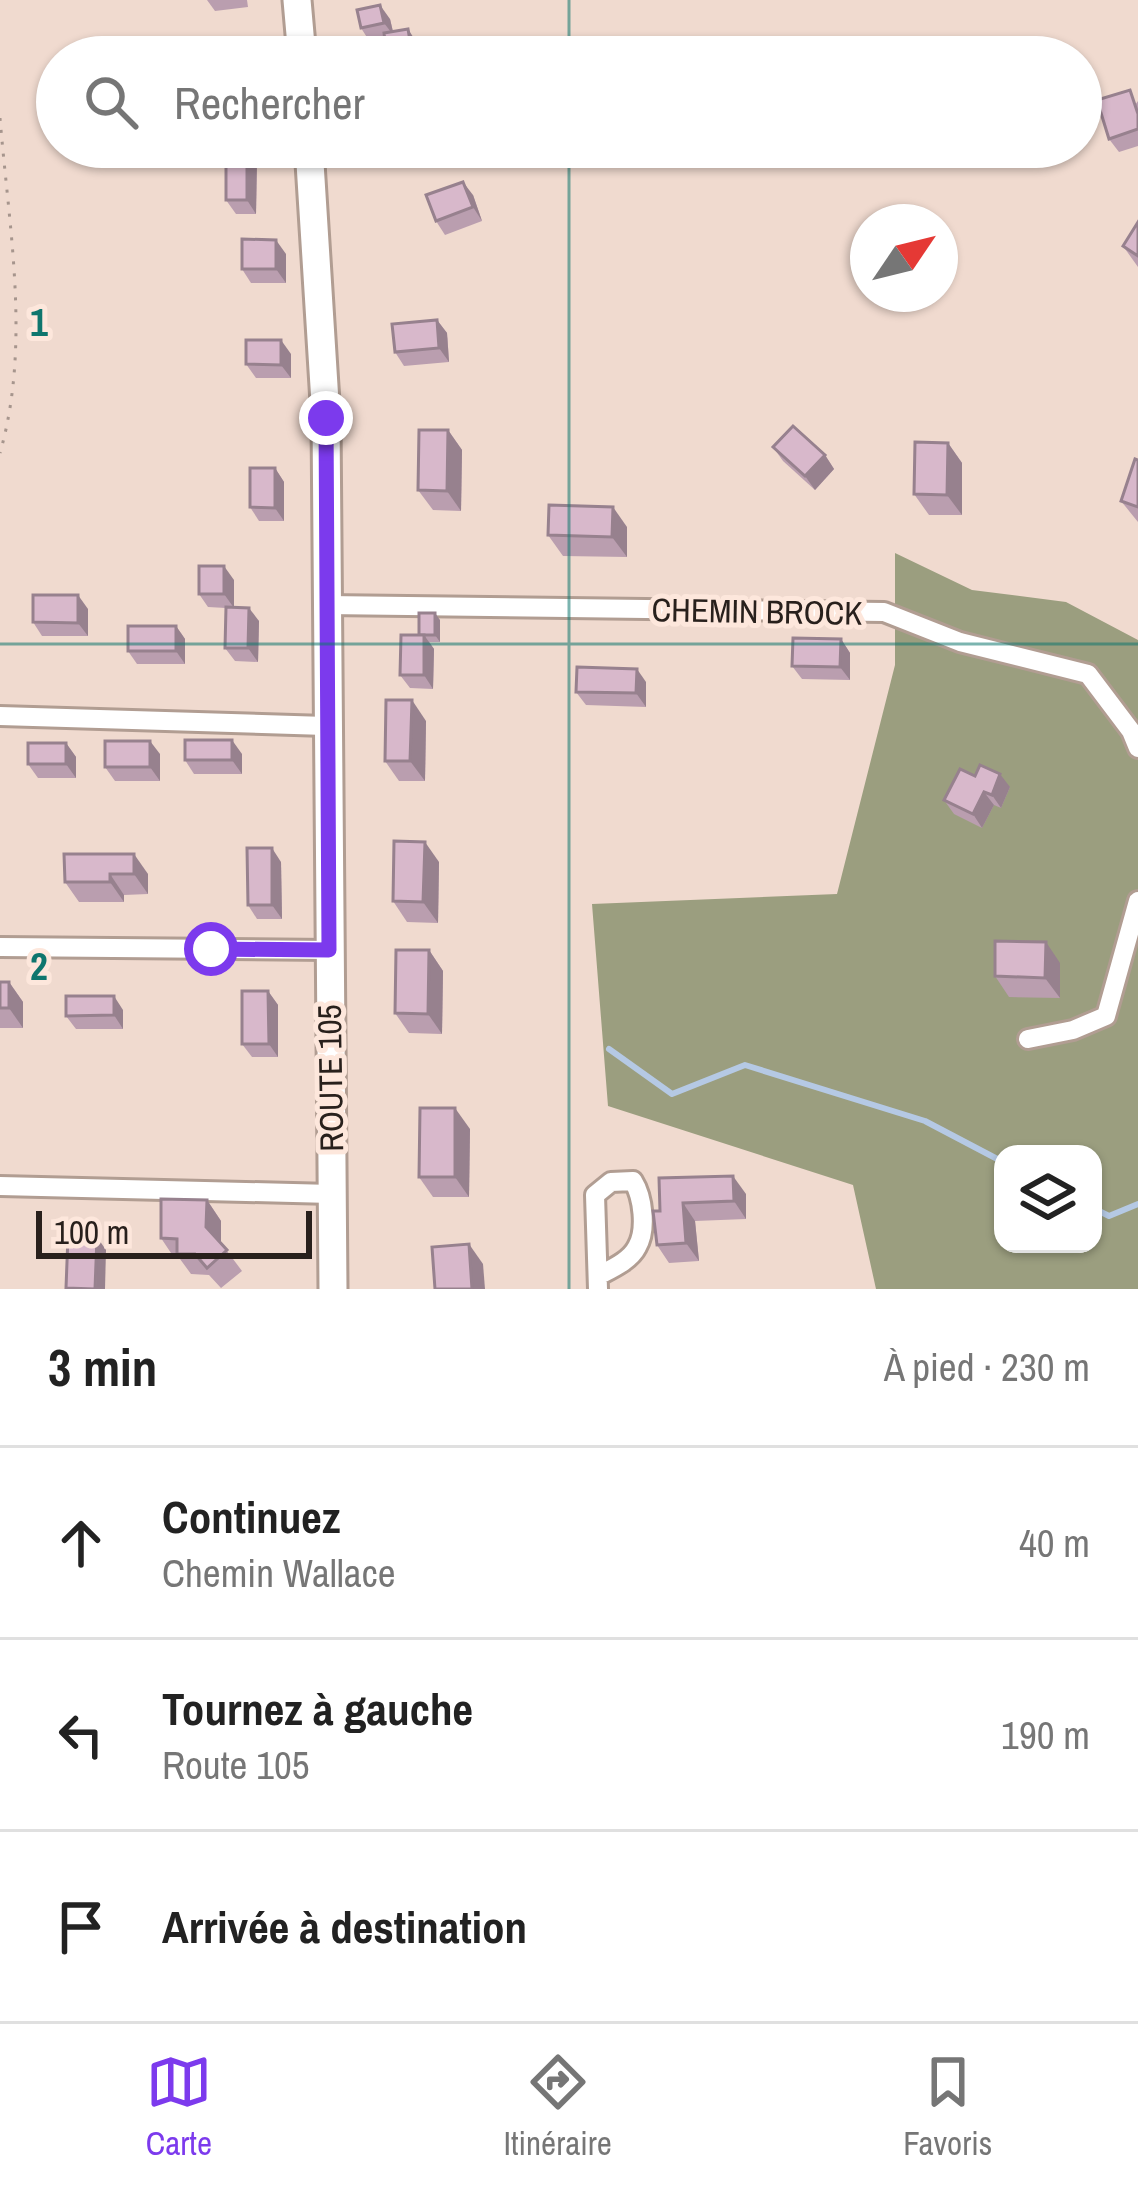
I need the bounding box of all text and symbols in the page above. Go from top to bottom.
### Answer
search box [36,36,1102,168]
icon: search [78,69,144,135]
text: Rechercher [174,72,365,133]
north arrow [850,204,958,312]
text: 1 [30,296,48,348]
route end [299,391,353,445]
street label: CHEMIN BROCK [651,587,863,635]
route start [184,922,238,976]
text: 2 [30,940,48,992]
street label: ROUTE 105 [307,1004,353,1152]
map controls [994,1145,1102,1253]
button: layers [994,1145,1102,1253]
scale bar [36,1205,312,1258]
text: 100 m [54,1210,129,1254]
text: 3 min [48,1333,157,1402]
text: À pied · 230 m [884,1341,1090,1393]
text: Continuez [162,1486,340,1547]
icon: ahead [48,1510,114,1576]
text: 40 m [1019,1517,1090,1569]
text: Chemin Wallace [162,1547,395,1599]
text: Tournez à gauche [162,1678,473,1739]
icon: left [48,1702,114,1768]
text: 190 m [1001,1709,1090,1761]
text: Route 105 [162,1739,310,1791]
icon: arrive [48,1894,114,1960]
text: Arrivée à destination [162,1896,527,1957]
tab: Carte [146,2049,212,2165]
tab: Itinéraire [503,2049,612,2165]
tab: Favoris [903,2049,992,2165]

